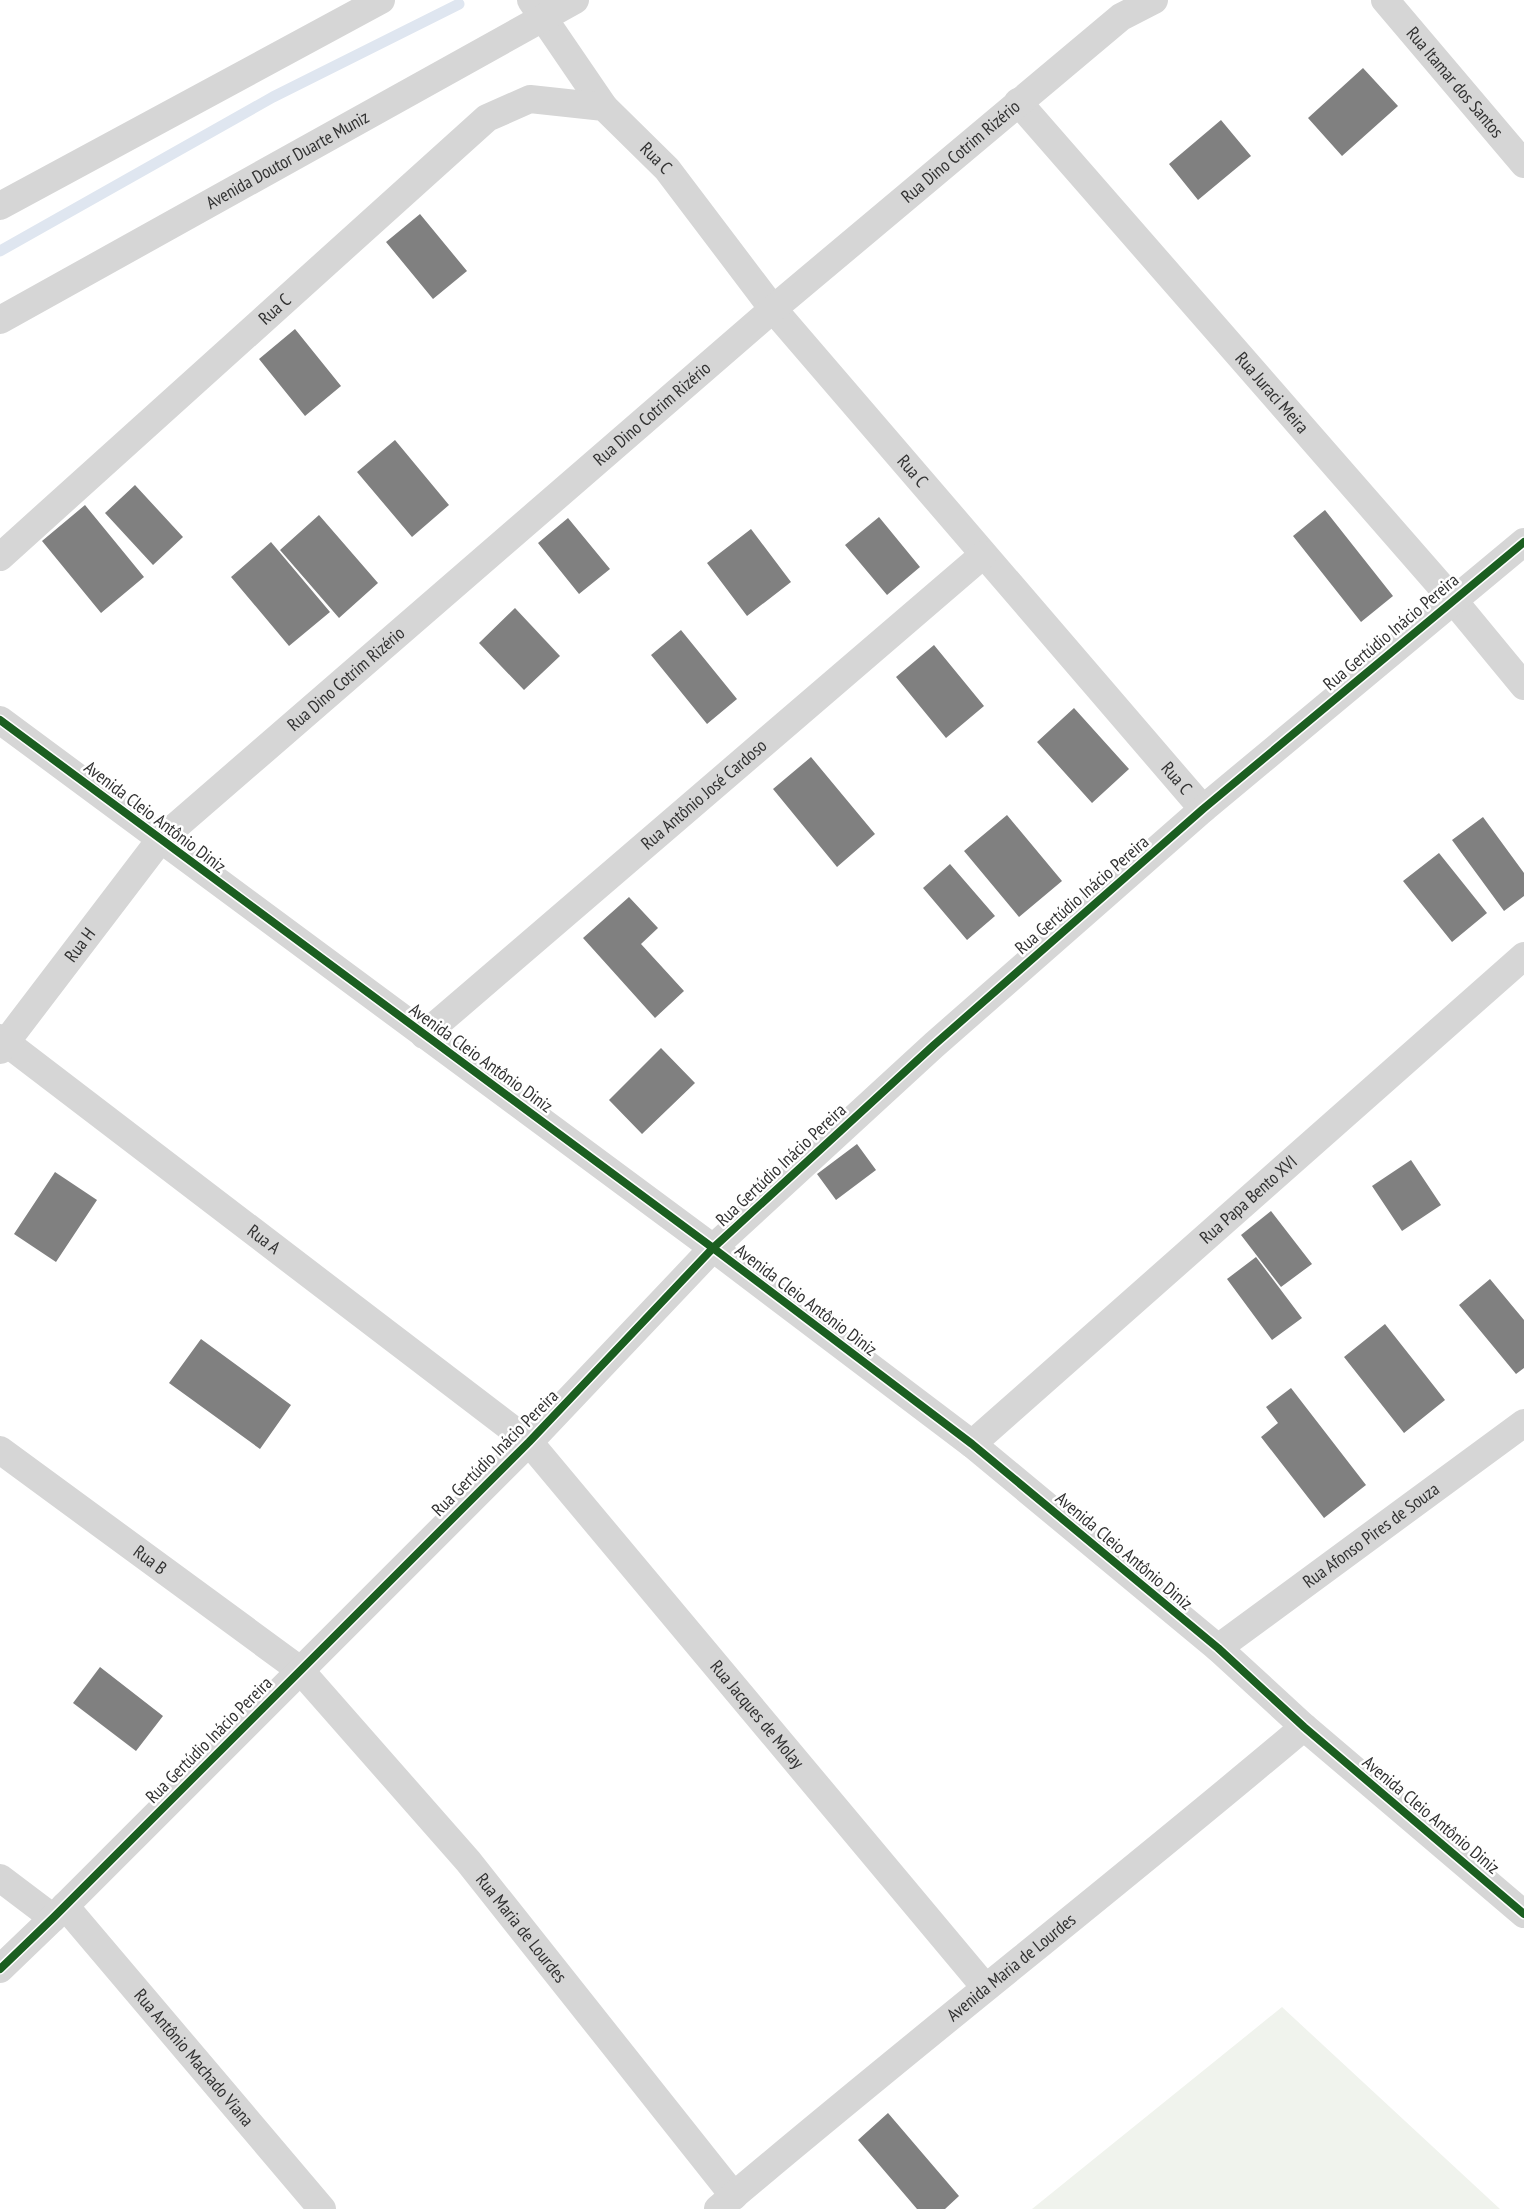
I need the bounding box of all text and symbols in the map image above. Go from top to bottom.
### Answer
street label: Rua Itamar dos Santos [1402,22,1509,142]
street label: Rua Dino Cotrim Rizério [896,95,1025,208]
street label: Avenida Doutor Duarte Muniz [202,105,373,214]
street label: Rua C [636,137,677,179]
street label: Rua C [254,288,295,329]
street label: Rua Juraci Meira [1230,347,1314,438]
street label: Rua Dino Cotrim Rizério [588,356,715,471]
street label: Rua C [892,450,933,492]
street label: Rua Gertúdio Inácio Pereira [1318,568,1463,695]
street label: Rua Dino Cotrim Rizério [282,621,409,736]
street label: Rua Antônio José Cardoso [636,734,771,855]
street label: Avenida Cleio Antônio Diniz [80,756,231,878]
street label: Rua C [1157,757,1197,799]
street label: Rua Gertúdio Inácio Pereira [1010,830,1153,959]
street label: Rua H [59,923,100,966]
street label: Avenida Cleio Antônio Diniz [405,998,558,1117]
street label: Rua Gertúdio Inácio Pereira [711,1098,851,1231]
street label: Rua Papa Bento XVI [1195,1150,1302,1248]
street label: Rua A [243,1219,286,1259]
street label: Avenida Cleio Antônio Diniz [731,1239,882,1361]
street label: Rua Gertúdio Inácio Pereira [426,1384,563,1521]
street label: Rua Afonso Pires de Souza [1298,1477,1444,1593]
street label: Avenida Cleio Antônio Diniz [1051,1487,1198,1615]
street label: Rua B [129,1540,172,1579]
street label: Rua Jacques de Molay [705,1655,810,1773]
street label: Rua Gertúdio Inácio Pereira [140,1671,277,1808]
street label: Avenida Cleio Antônio Diniz [1358,1751,1505,1879]
street label: Rua Maria de Lourdes [471,1868,572,1987]
street label: Avenida Maria de Lourdes [942,1908,1080,2026]
street label: Rua Antônio Machado Viana [129,1984,259,2131]

